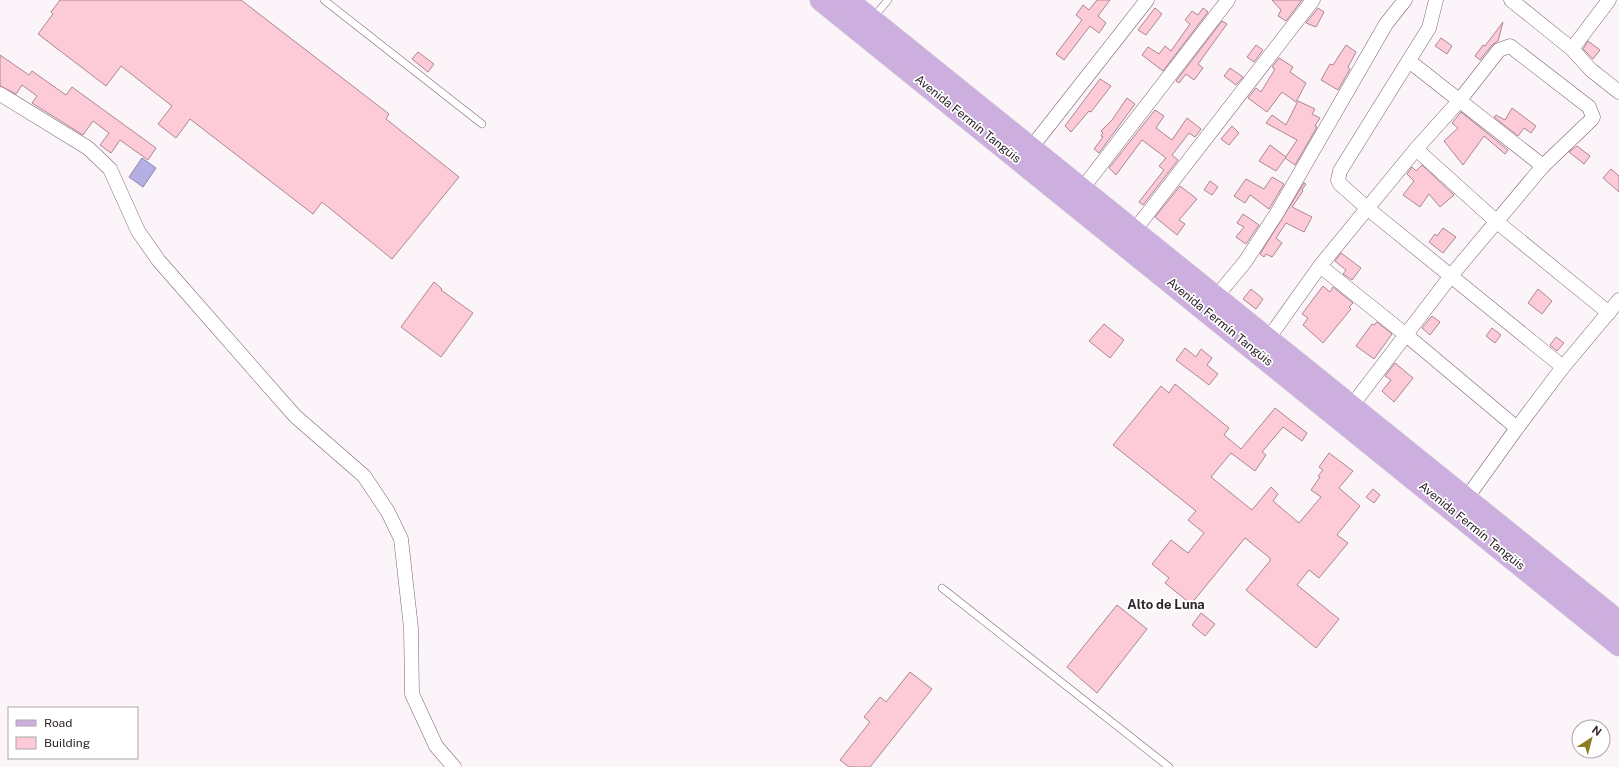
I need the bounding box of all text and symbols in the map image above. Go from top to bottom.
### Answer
street label: Avenida Fermín Tangüis [912,72,1024,166]
street label: Avenida Fermín Tangüis [1164,275,1276,369]
street label: Avenida Fermín Tangüis [1416,479,1528,573]
district label: Alto de Luna [1127,597,1205,612]
legend [8,707,138,759]
text: Road [44,716,72,730]
north arrow [1571,719,1611,759]
text: N [1590,724,1604,738]
text: Building [44,736,90,750]

